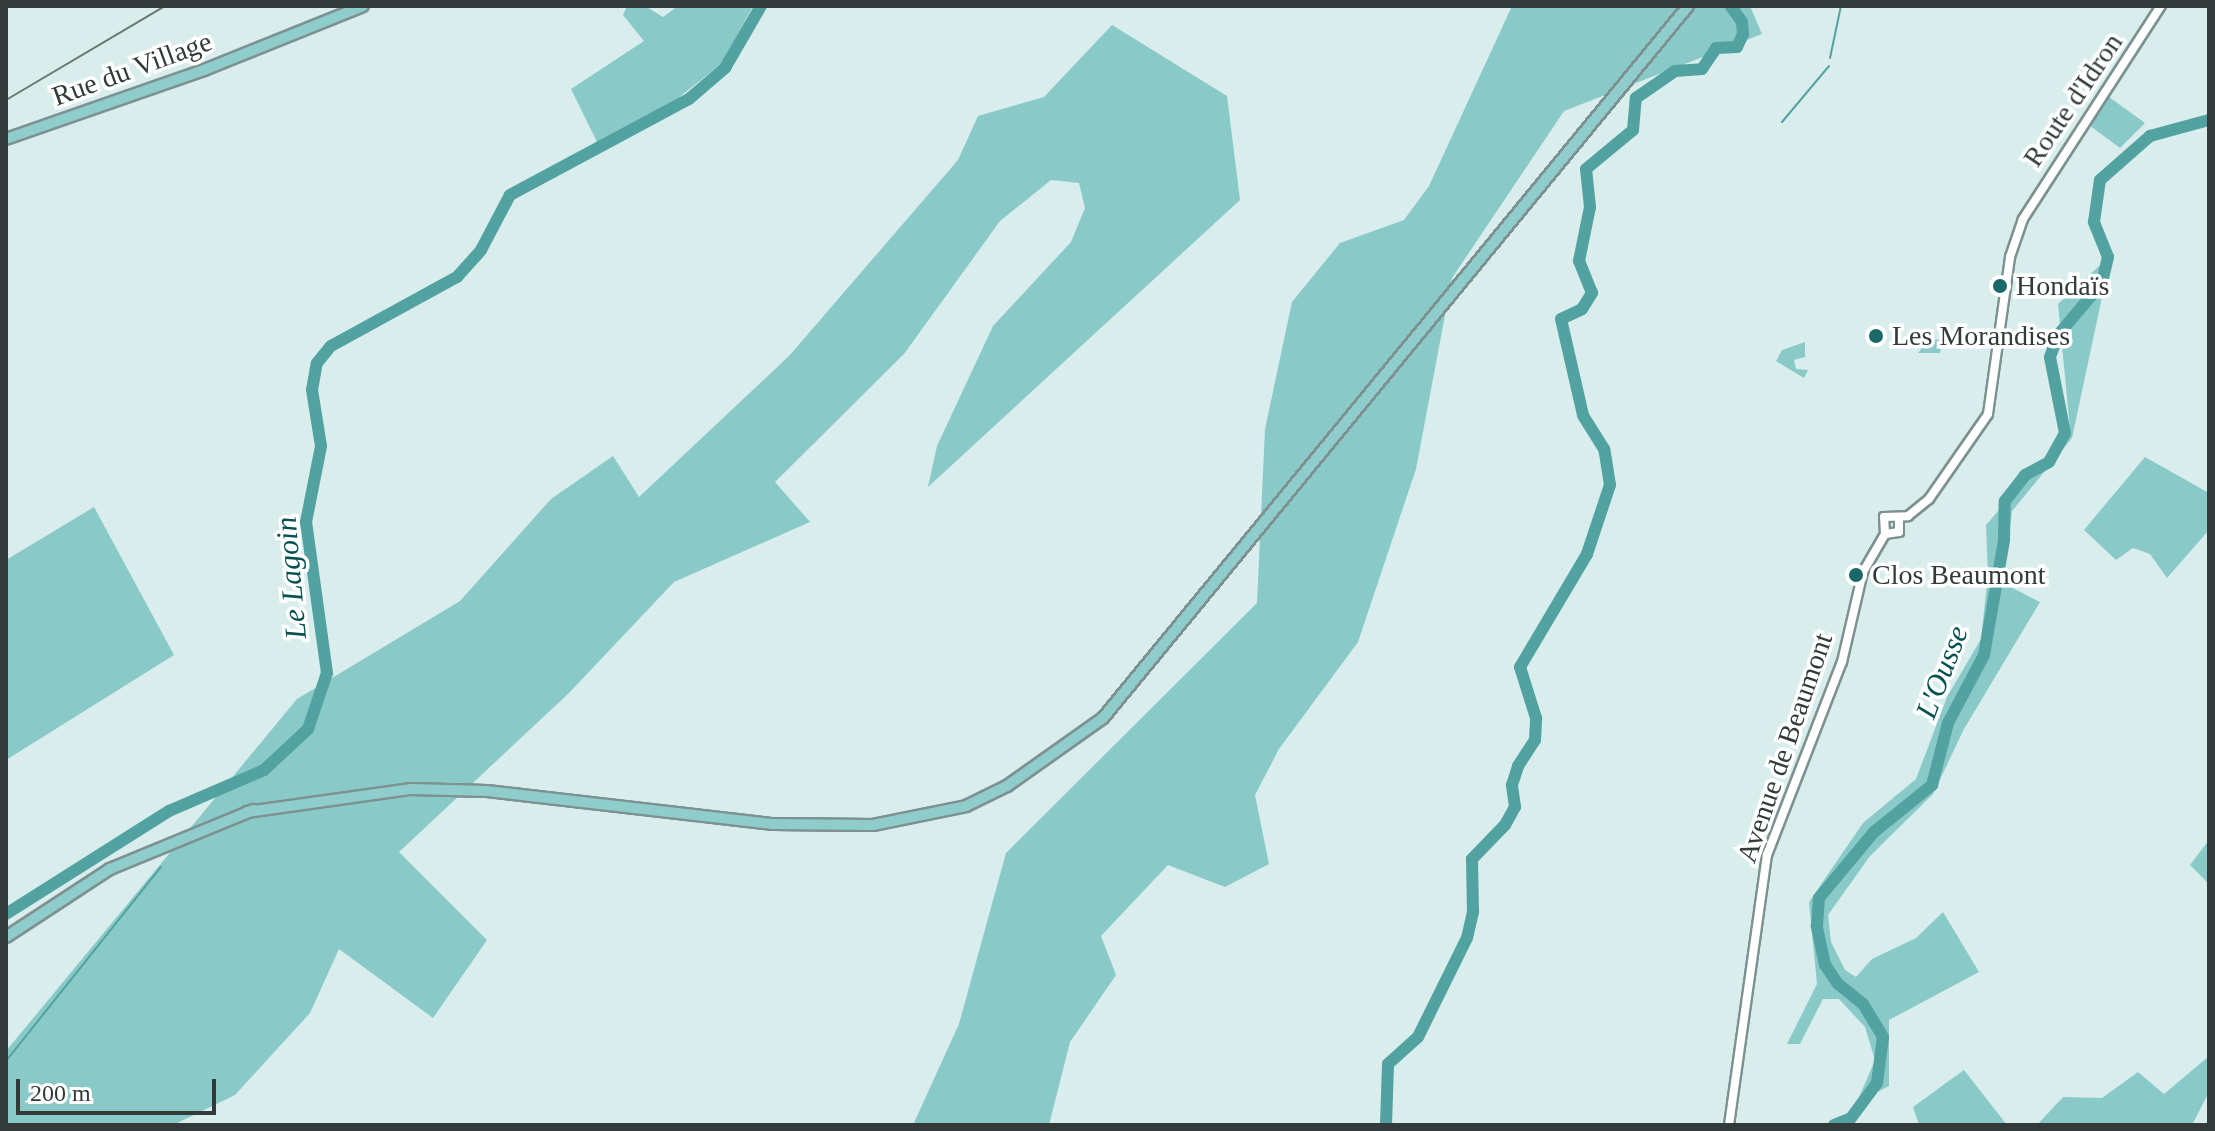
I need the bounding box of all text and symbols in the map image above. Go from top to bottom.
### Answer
street label: Rue du Village [47,25,217,113]
street label: Route d'Idron [2016,27,2130,173]
place label: Hondaïs [2016,269,2109,303]
marker: Hondaïs [1991,277,2009,295]
place label: Les Morandises [1892,319,2070,353]
marker: Les Morandises [1867,327,1885,345]
water label: Le Lagoin [268,515,314,641]
place label: Clos Beaumont [1872,558,2045,592]
marker: Clos Beaumont [1847,566,1865,584]
water label: L'Ousse [1908,621,1976,723]
street label: Avenue de Beaumont [1730,629,1840,867]
scale bar [20,1063,220,1113]
text: 200 m [30,1080,91,1106]

